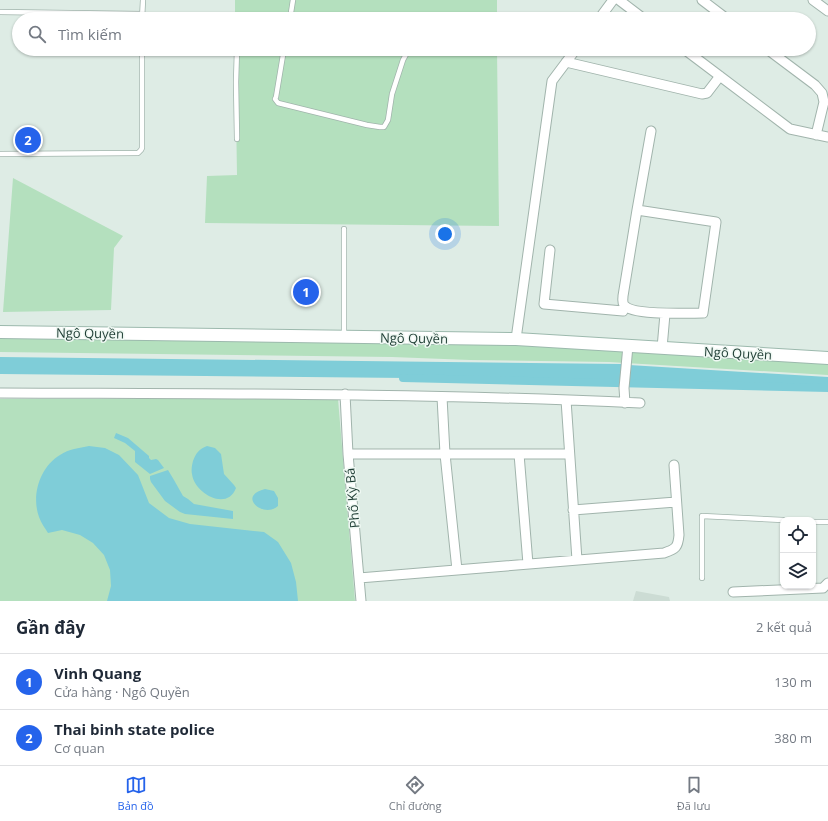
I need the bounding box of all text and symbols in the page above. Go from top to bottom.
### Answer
search box [12,12,816,56]
icon: search [26,23,48,45]
text: Tìm kiếm [58,24,122,44]
pin: 2 [15,125,41,155]
your location [435,224,455,244]
pin: 1 [293,277,319,307]
street label: Ngô Quyền [56,323,124,343]
street label: Ngô Quyền [380,328,448,348]
street label: Ngô Quyền [704,342,772,364]
street label: Phố Kỳ Bá [340,467,364,529]
map controls [780,517,816,589]
button: locate [780,517,816,553]
button: layers [780,553,816,589]
text: Gần đây [16,616,85,639]
text: 2 kết quả [756,618,812,636]
text: Vinh Quang [54,663,141,683]
text: 1 [25,673,33,691]
text: 130 m [774,673,812,691]
text: Cửa hàng · Ngô Quyền [54,683,190,701]
text: Thai binh state police [54,719,215,739]
text: 2 [25,729,33,747]
text: 380 m [774,729,812,747]
text: Cơ quan [54,739,105,757]
tab: Bản đồ [118,774,154,813]
tab: Chỉ đường [389,774,442,813]
tab: Đã lưu [677,774,710,813]

